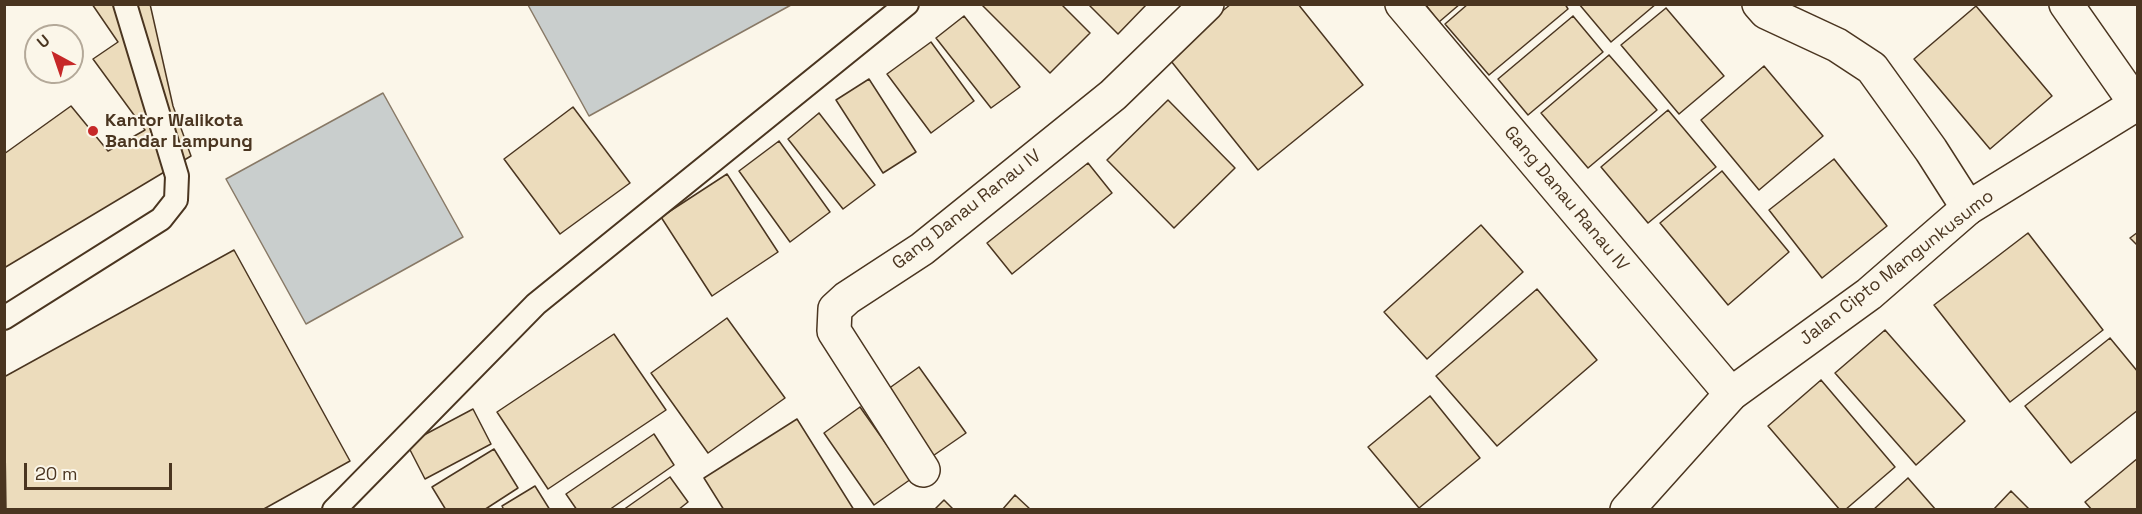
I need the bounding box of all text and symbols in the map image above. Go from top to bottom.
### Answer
north arrow [24,24,84,84]
text: U [33,30,54,53]
place label: Kantor Walikota Bandar Lampung [105,110,253,152]
street label: Gang Danau Ranau IV [1499,122,1633,276]
marker: Kantor Walikota Bandar Lampung [86,124,100,138]
street label: Gang Danau Ranau IV [888,145,1046,275]
street label: Jalan Cipto Mangunkusumo [1796,186,1998,350]
scale bar [27,451,176,489]
text: 20 m [35,462,78,485]

